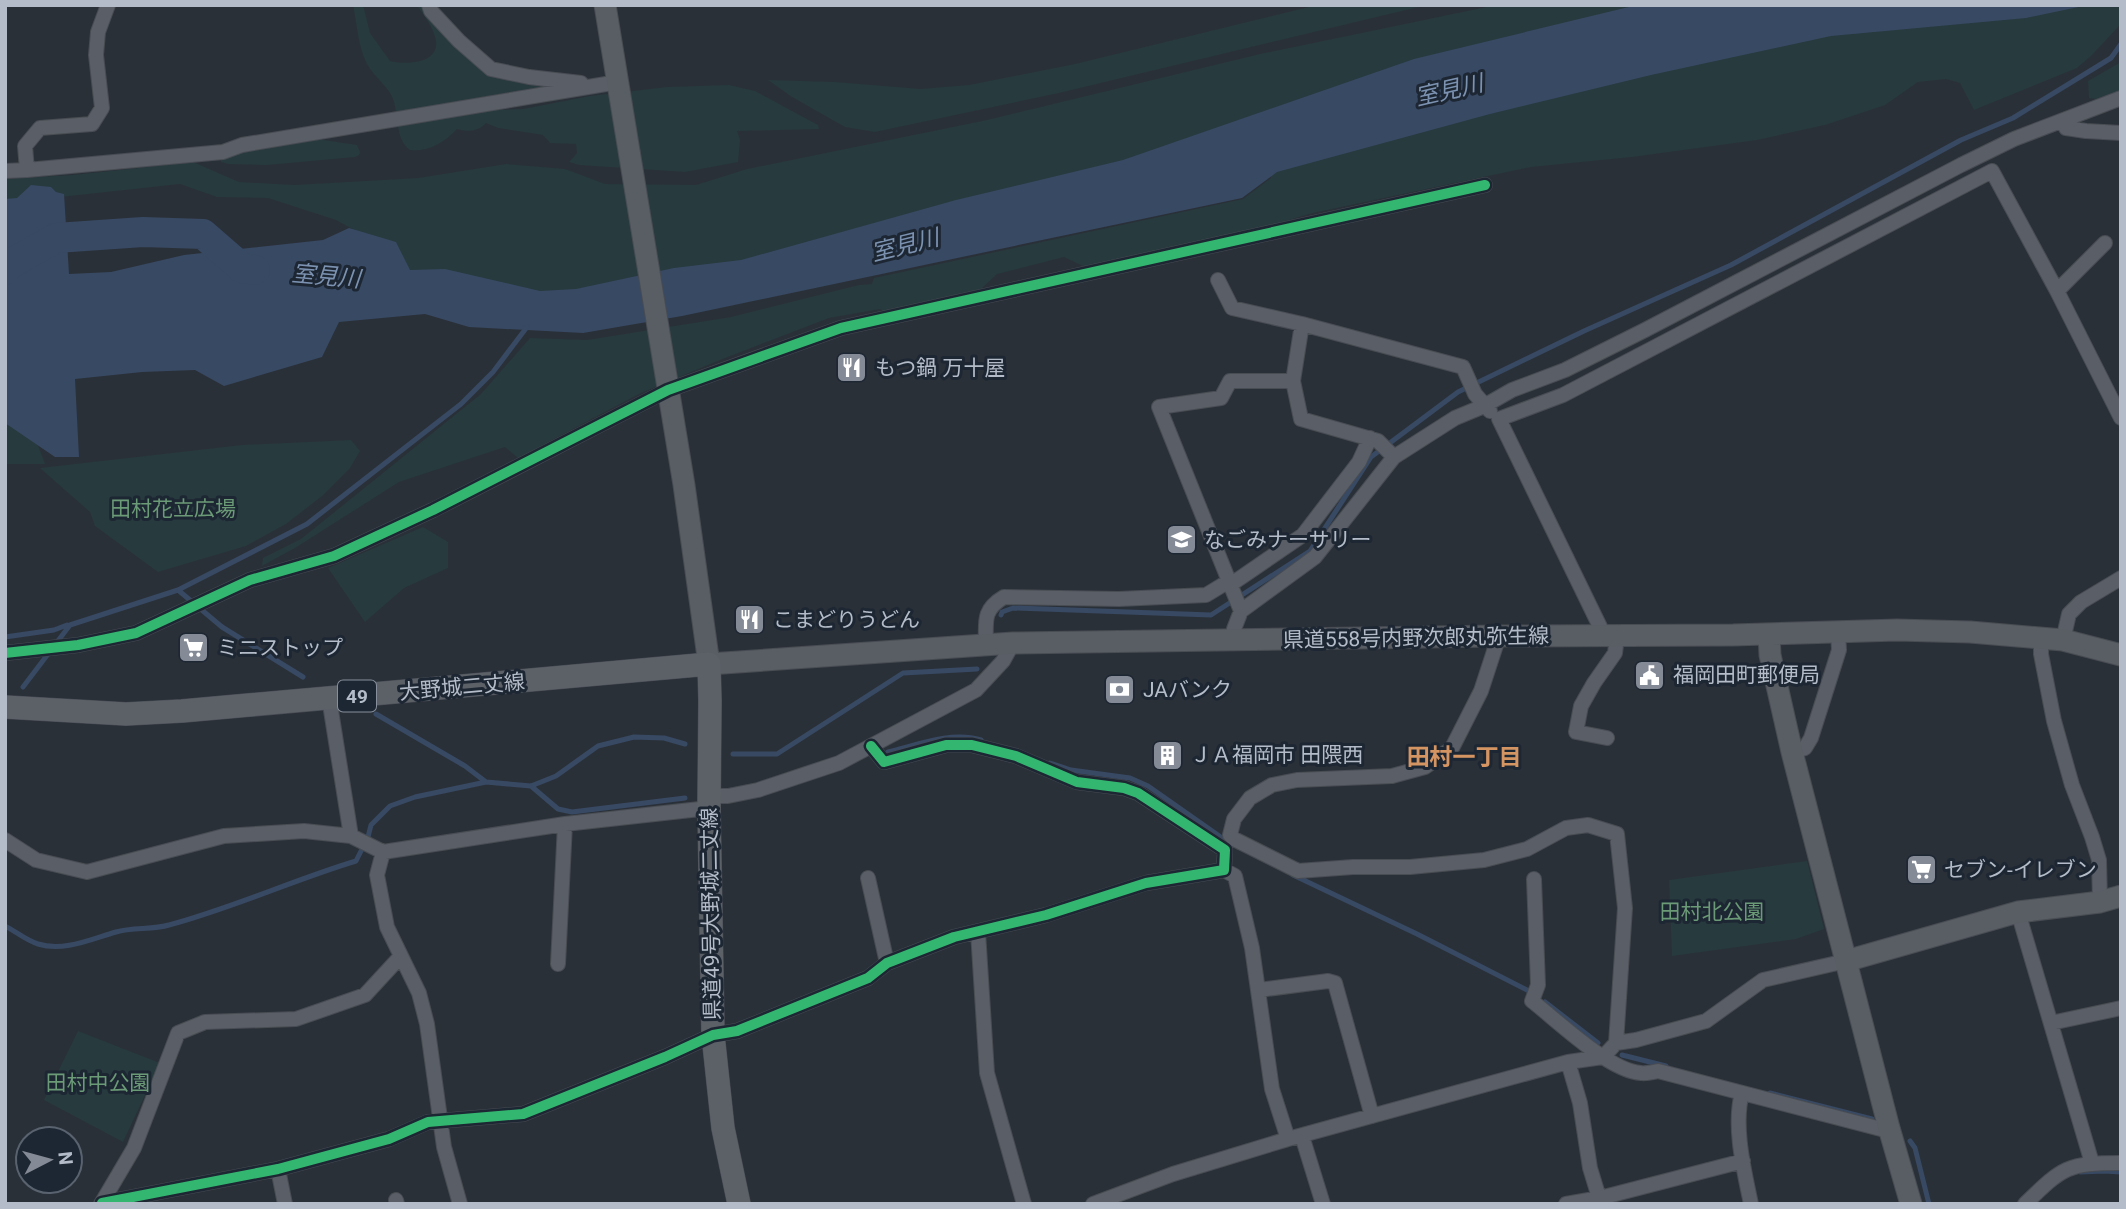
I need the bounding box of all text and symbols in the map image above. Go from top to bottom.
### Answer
water label: 室見川 [1412,69,1489,111]
water label: 室見川 [868,223,945,267]
water label: 室見川 [290,260,364,293]
restaurant icon: もつ鍋 万十屋 [835,351,869,385]
place label: もつ鍋 万十屋 [875,356,1005,380]
park label: 田村花立広場 [110,497,236,521]
school or university icon: なごみナーサリー [1164,523,1198,557]
place label: なごみナーサリー [1204,528,1372,552]
restaurant icon: こまどりうどん [733,603,767,637]
place label: こまどりうどん [773,608,920,632]
street label: 県道558号内野次郎丸弥生線 [1283,624,1549,652]
supermarket icon: ミニストップ [177,631,211,665]
place label: ミニストップ [217,636,343,660]
public building icon: 福岡田町郵便局 [1633,658,1667,692]
place label: 福岡田町郵便局 [1673,663,1820,687]
street label: 大野城二丈線 [398,670,526,704]
bank icon: JAバンク [1103,673,1137,707]
place label: JAバンク [1143,678,1232,702]
road number: 49 [338,680,376,712]
building icon: ＪＡ福岡市 田隈西 [1150,738,1184,772]
place label: ＪＡ福岡市 田隈西 [1190,743,1363,767]
district label: 田村一丁目 [1407,744,1522,771]
street label: 県道49号大野城二丈線 [697,808,725,1020]
supermarket icon: セブン-イレブン [1904,853,1938,887]
place label: セブン-イレブン [1944,858,2097,882]
park label: 田村北公園 [1660,900,1765,924]
park label: 田村中公園 [46,1071,151,1095]
north arrow [14,1125,84,1195]
text: N [53,1150,78,1166]

